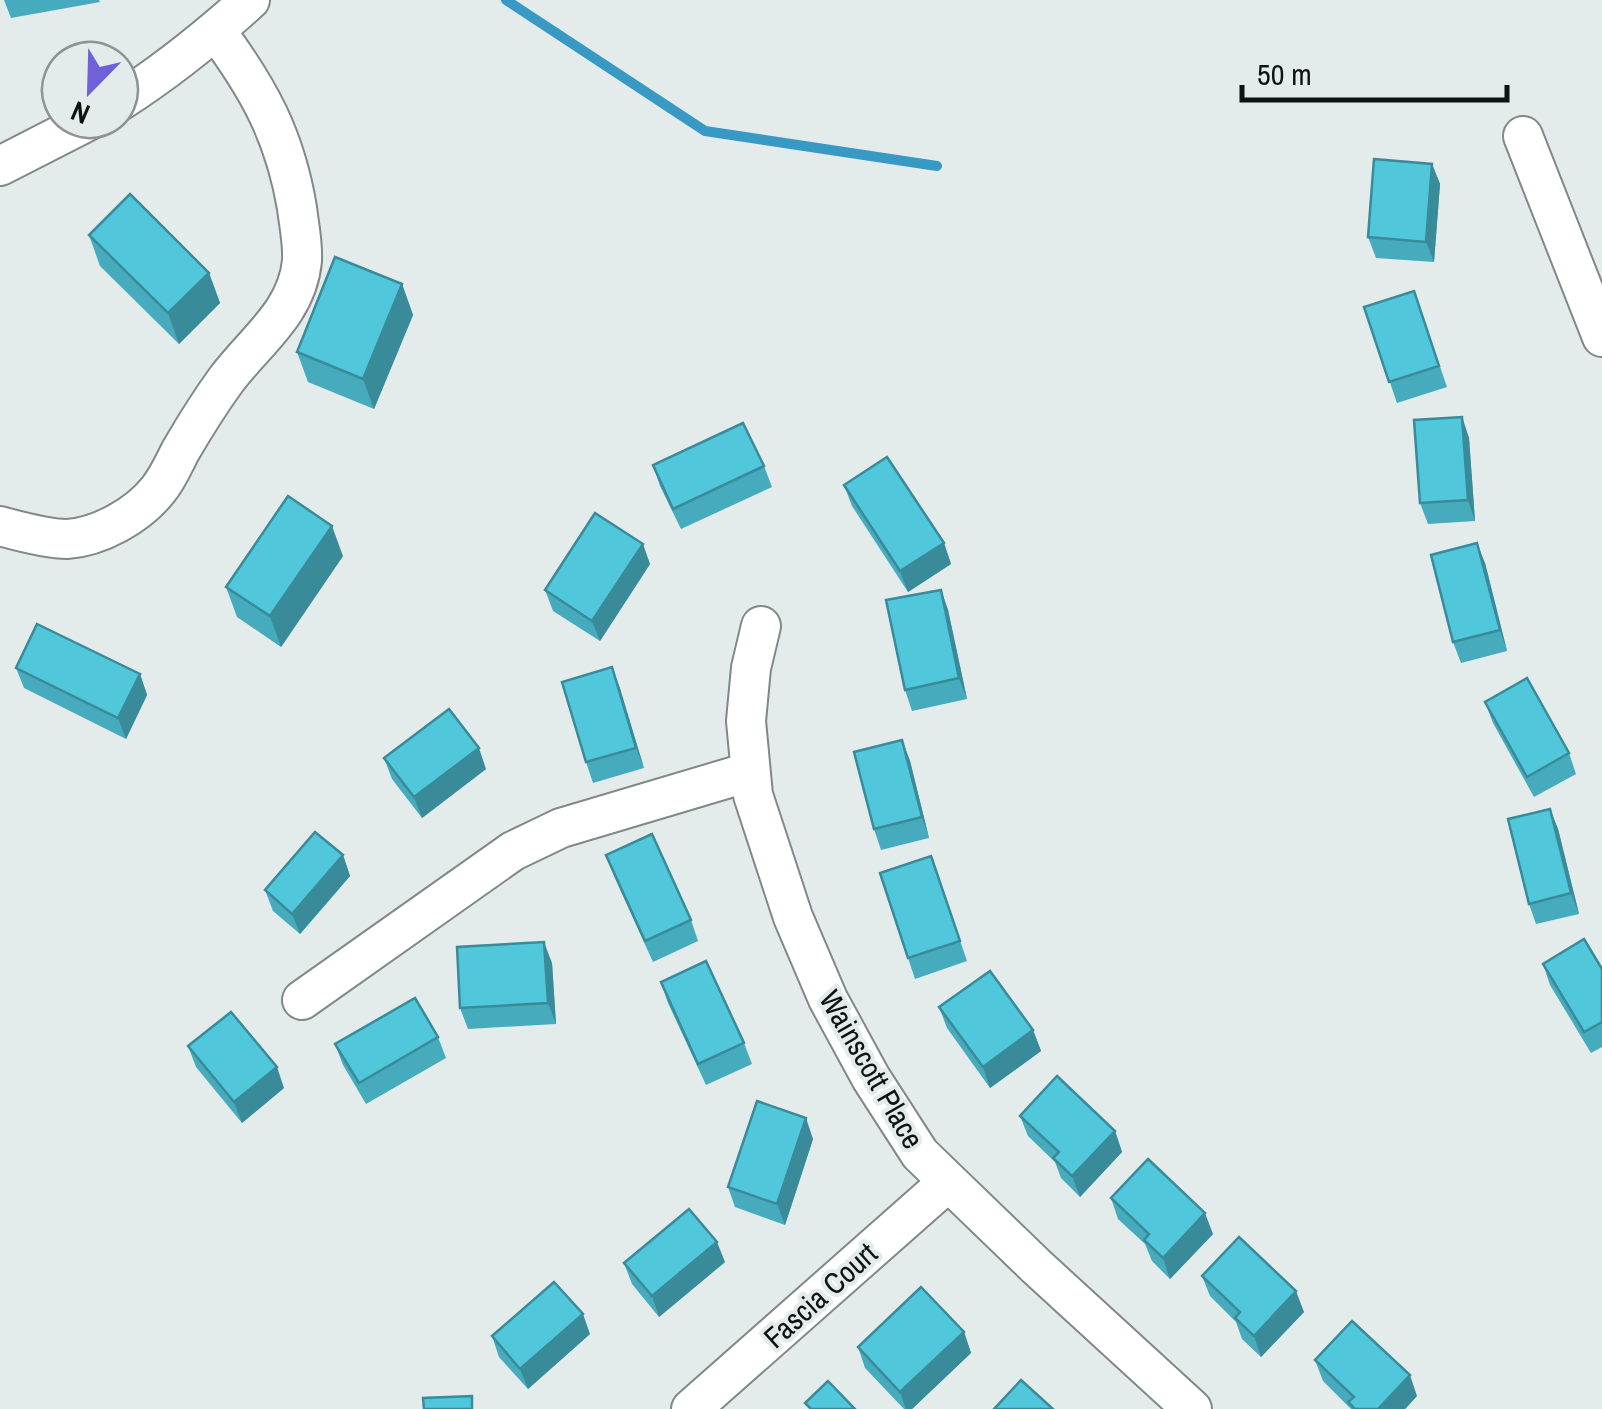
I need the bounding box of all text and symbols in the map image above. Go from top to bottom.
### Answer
north arrow [40,40,140,140]
scale bar [1242,40,1507,102]
text: 50 m [1257,54,1312,94]
text: N [65,92,95,134]
street label: Wainscott Place [810,982,934,1156]
street label: Fascia Court [755,1233,885,1357]

